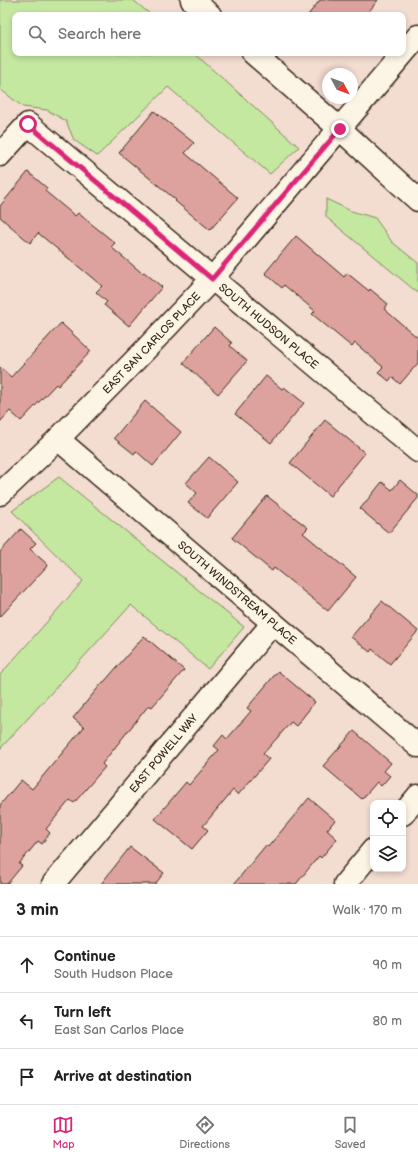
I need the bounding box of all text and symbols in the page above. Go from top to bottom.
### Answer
search box [12,12,406,56]
icon: search [26,23,48,45]
text: Search here [58,25,141,44]
north arrow [322,68,358,104]
route start [19,115,37,133]
route end [331,120,349,138]
street label: SOUTH HUDSON PLACE [216,280,321,371]
street label: EAST SAN CARLOS PLACE [100,289,203,396]
street label: SOUTH WINDSTREAM PLACE [175,538,299,647]
street label: EAST POWELL WAY [126,711,200,795]
map controls [370,800,406,872]
button: locate [370,800,406,836]
button: layers [370,836,406,872]
text: 3 min [16,900,59,920]
text: Walk · 170 m [332,902,402,918]
text: Continue [54,947,116,966]
icon: ahead [16,954,38,976]
text: 90 m [373,957,402,973]
text: South Hudson Place [54,966,173,982]
text: Turn left [54,1003,111,1022]
icon: left [16,1010,38,1032]
text: 80 m [373,1013,402,1029]
text: East San Carlos Place [54,1022,184,1038]
icon: arrive [16,1066,38,1088]
text: Arrive at destination [54,1067,192,1086]
tab: Map [52,1114,75,1151]
tab: Directions [179,1114,230,1151]
tab: Saved [335,1114,366,1151]

